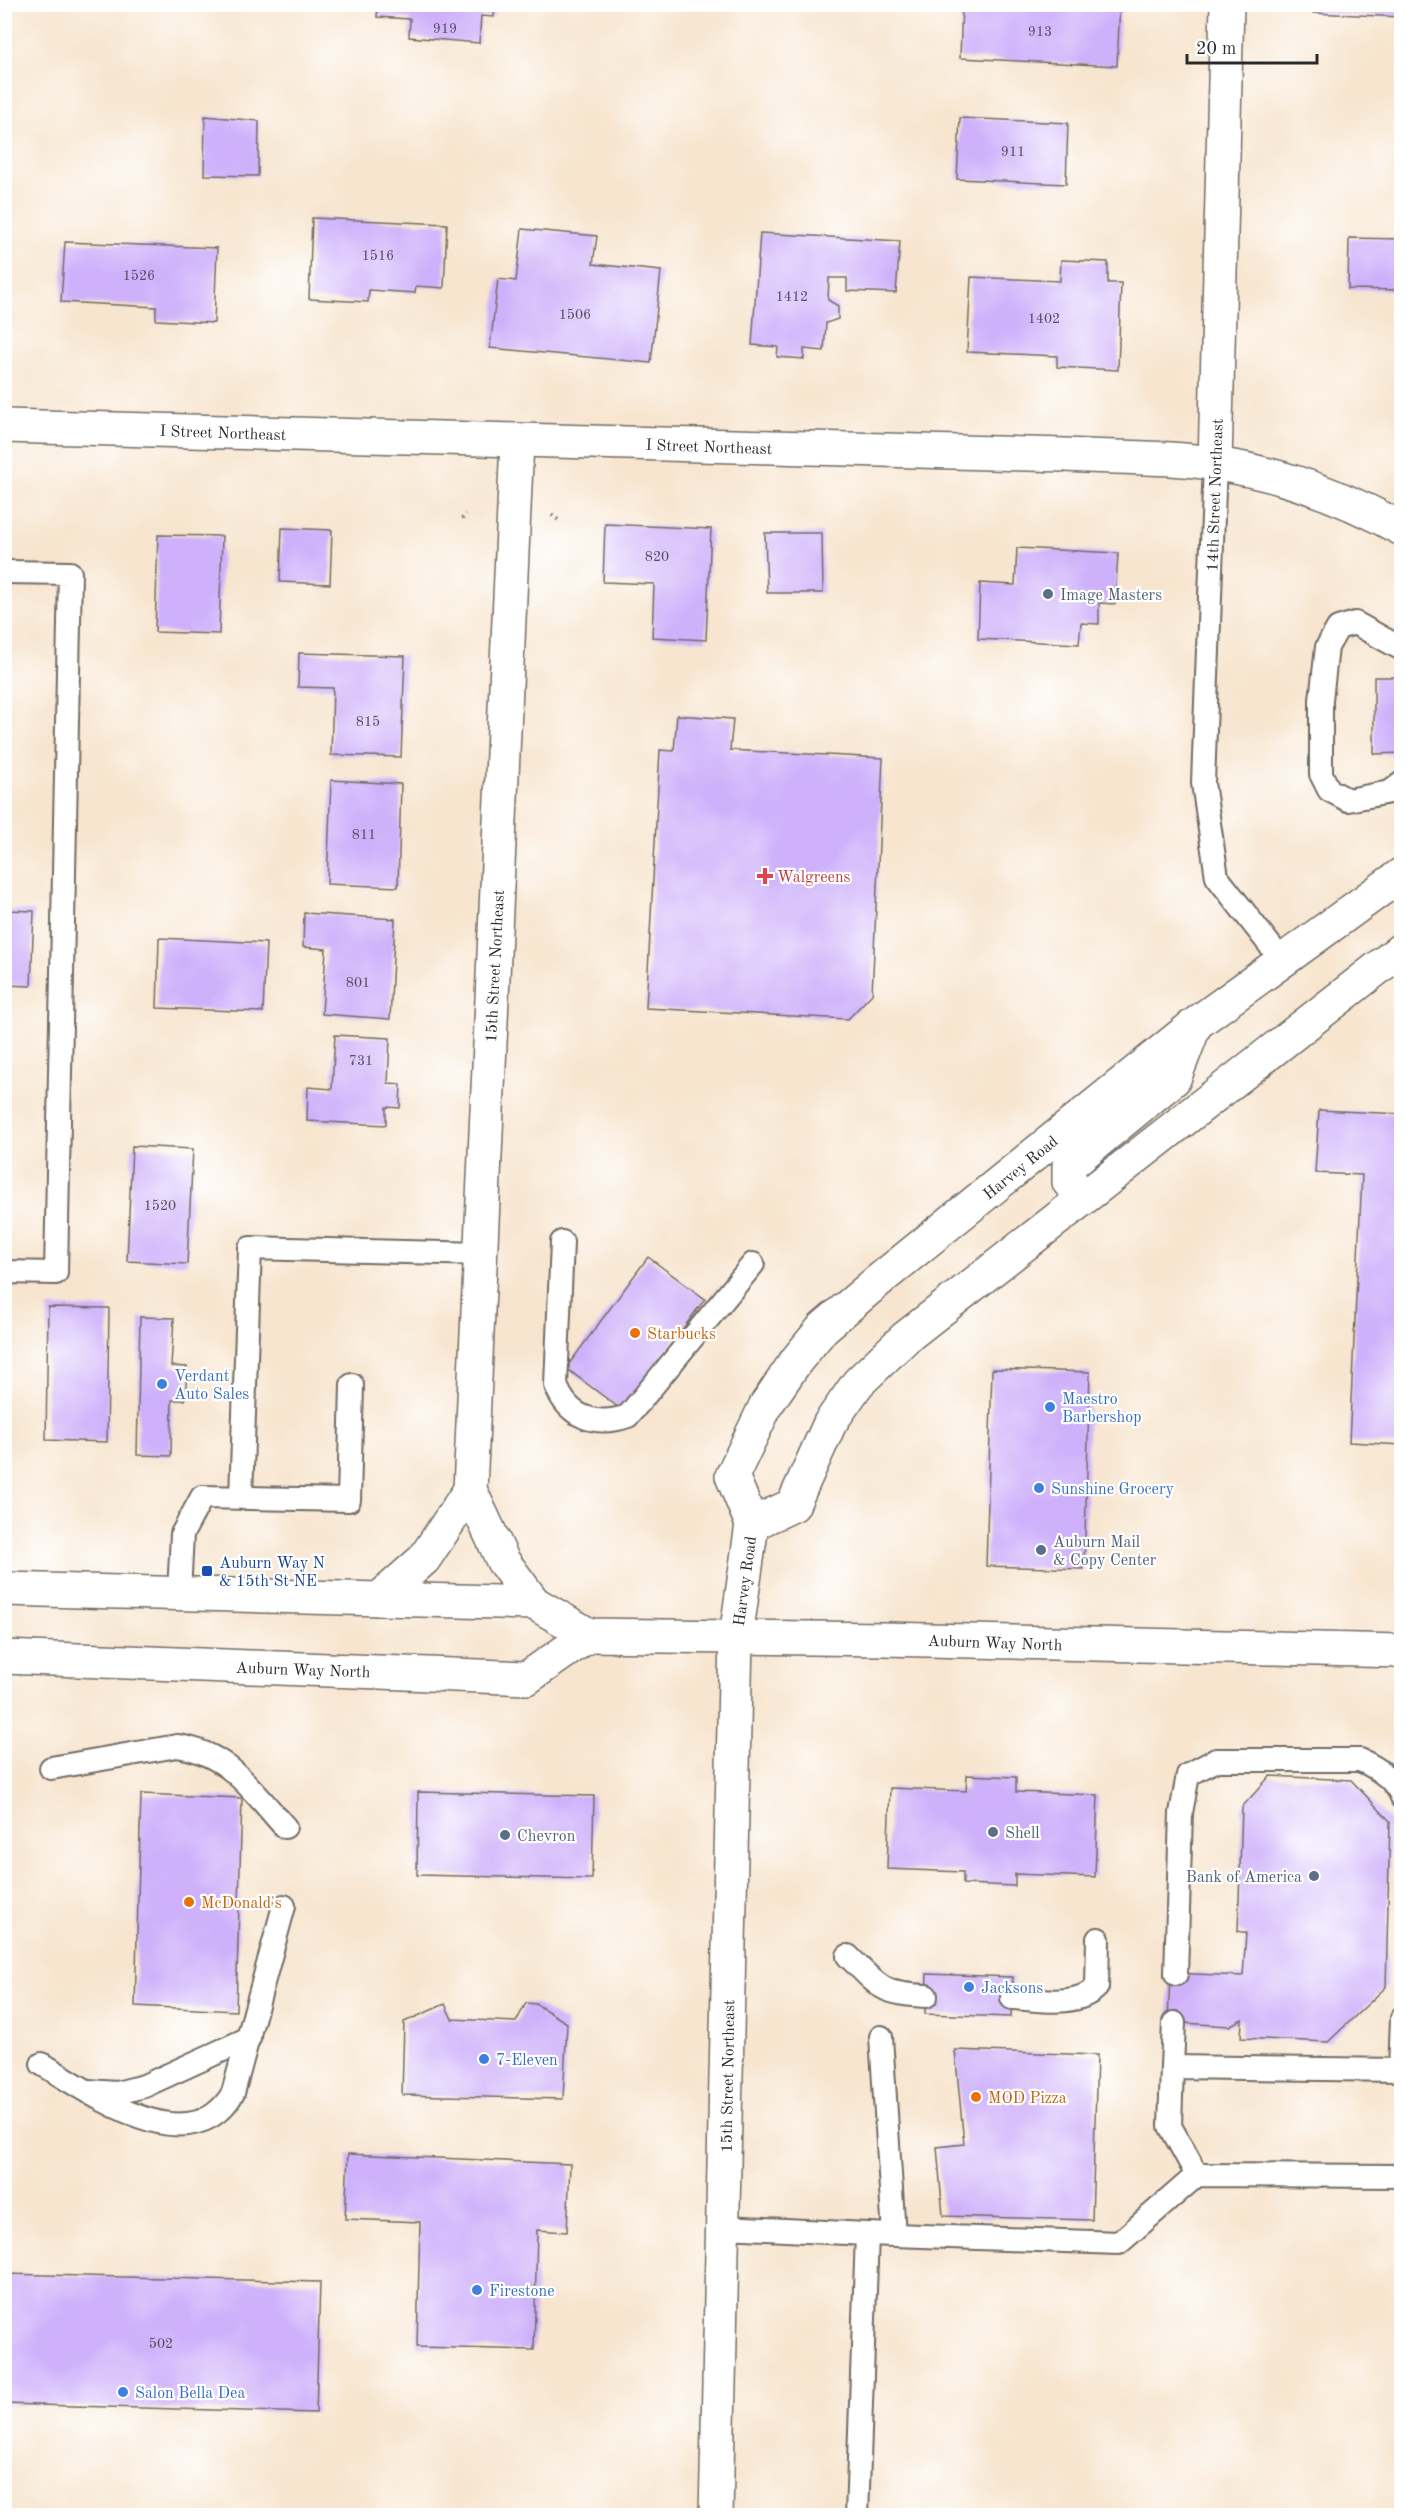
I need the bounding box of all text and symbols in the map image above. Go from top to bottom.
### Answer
house number: 919 [433,22,457,36]
house number: 913 [1028,25,1052,39]
scale bar [1187,27,1318,65]
text: 20 m [1196,40,1236,58]
house number: 911 [1001,145,1025,159]
house number: 1516 [362,249,394,263]
house number: 1526 [123,269,155,283]
house number: 1412 [776,290,808,304]
house number: 1506 [559,308,591,322]
house number: 1402 [1028,312,1060,326]
street label: 14th Street Northeast [1205,418,1227,572]
street label: I Street Northeast [159,424,287,444]
street label: I Street Northeast [645,438,773,458]
house number: 820 [645,550,669,564]
marker: Image Masters [1041,587,1055,601]
place label: Image Masters [1060,588,1162,604]
house number: 815 [356,715,380,729]
house number: 811 [352,828,376,842]
marker: Walgreens [758,869,772,883]
place label: Walgreens [777,870,851,886]
street label: 15th Street Northeast [484,889,508,1043]
house number: 801 [346,976,370,990]
house number: 731 [349,1054,373,1068]
street label: Harvey Road [981,1134,1062,1203]
house number: 1520 [144,1199,176,1213]
marker: Starbucks [628,1326,642,1340]
place label: Starbucks [647,1327,716,1343]
place label: Verdant Auto Sales [174,1369,249,1403]
marker: Verdant Auto Sales [155,1377,169,1391]
place label: Maestro Barbershop [1062,1392,1142,1426]
marker: Maestro Barbershop [1043,1400,1057,1414]
marker: Sunshine Grocery [1032,1481,1046,1495]
place label: Sunshine Grocery [1051,1482,1174,1498]
street label: Harvey Road [732,1535,760,1627]
place label: Auburn Mail & Copy Center [1053,1535,1157,1569]
marker: Auburn Mail & Copy Center [1034,1543,1048,1557]
place label: Auburn Way N & 15th St NE [219,1556,325,1590]
marker: Auburn Way N & 15th St NE [200,1564,214,1578]
street label: Auburn Way North [927,1634,1063,1654]
street label: Auburn Way North [235,1661,371,1681]
marker: Shell [986,1825,1000,1839]
place label: Shell [1005,1826,1040,1842]
marker: Chevron [498,1828,512,1842]
place label: Chevron [517,1829,576,1845]
marker: Bank of America [1307,1869,1321,1883]
place label: Bank of America [1186,1870,1302,1886]
marker: McDonald's [182,1895,196,1909]
place label: McDonald's [201,1896,282,1912]
marker: Jacksons [962,1980,976,1994]
place label: Jacksons [981,1981,1043,1997]
street label: 15th Street Northeast [720,1999,738,2153]
marker: 7-Eleven [477,2052,491,2066]
place label: 7-Eleven [496,2053,558,2069]
marker: MOD Pizza [969,2090,983,2104]
place label: MOD Pizza [988,2091,1067,2107]
marker: Firestone [470,2283,484,2297]
place label: Firestone [489,2284,555,2300]
house number: 502 [149,2337,173,2351]
marker: Salon Bella Dea [116,2385,130,2399]
place label: Salon Bella Dea [135,2386,245,2402]

